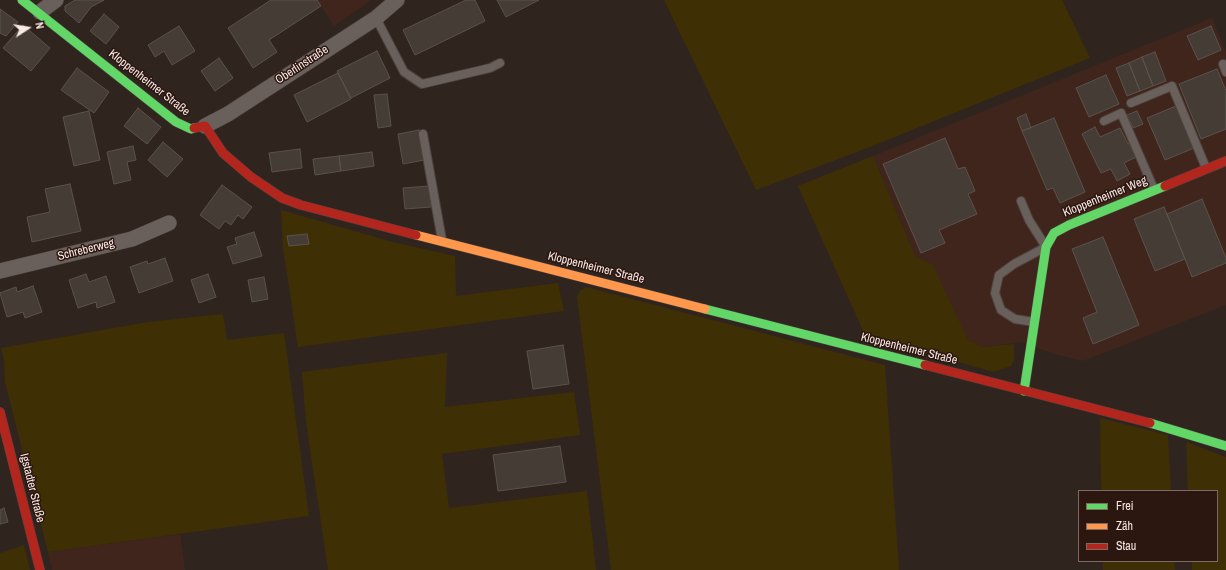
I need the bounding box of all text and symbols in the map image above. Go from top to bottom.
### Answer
north arrow [8,8,48,48]
text: N [32,21,47,30]
street label: Oberlinstraße [273,43,331,87]
street label: Kloppenheimer Straße [106,47,192,119]
street label: Kloppenheimer Weg [1061,174,1149,220]
street label: Schreberweg [56,236,116,264]
street label: Kloppenheimer Straße [546,249,646,287]
street label: Kloppenheimer Straße [859,330,959,368]
street label: Igstadter Straße [16,452,48,524]
legend [1078,490,1218,562]
text: Frei [1116,498,1134,514]
text: Zäh [1116,518,1133,534]
text: Stau [1116,538,1136,554]

